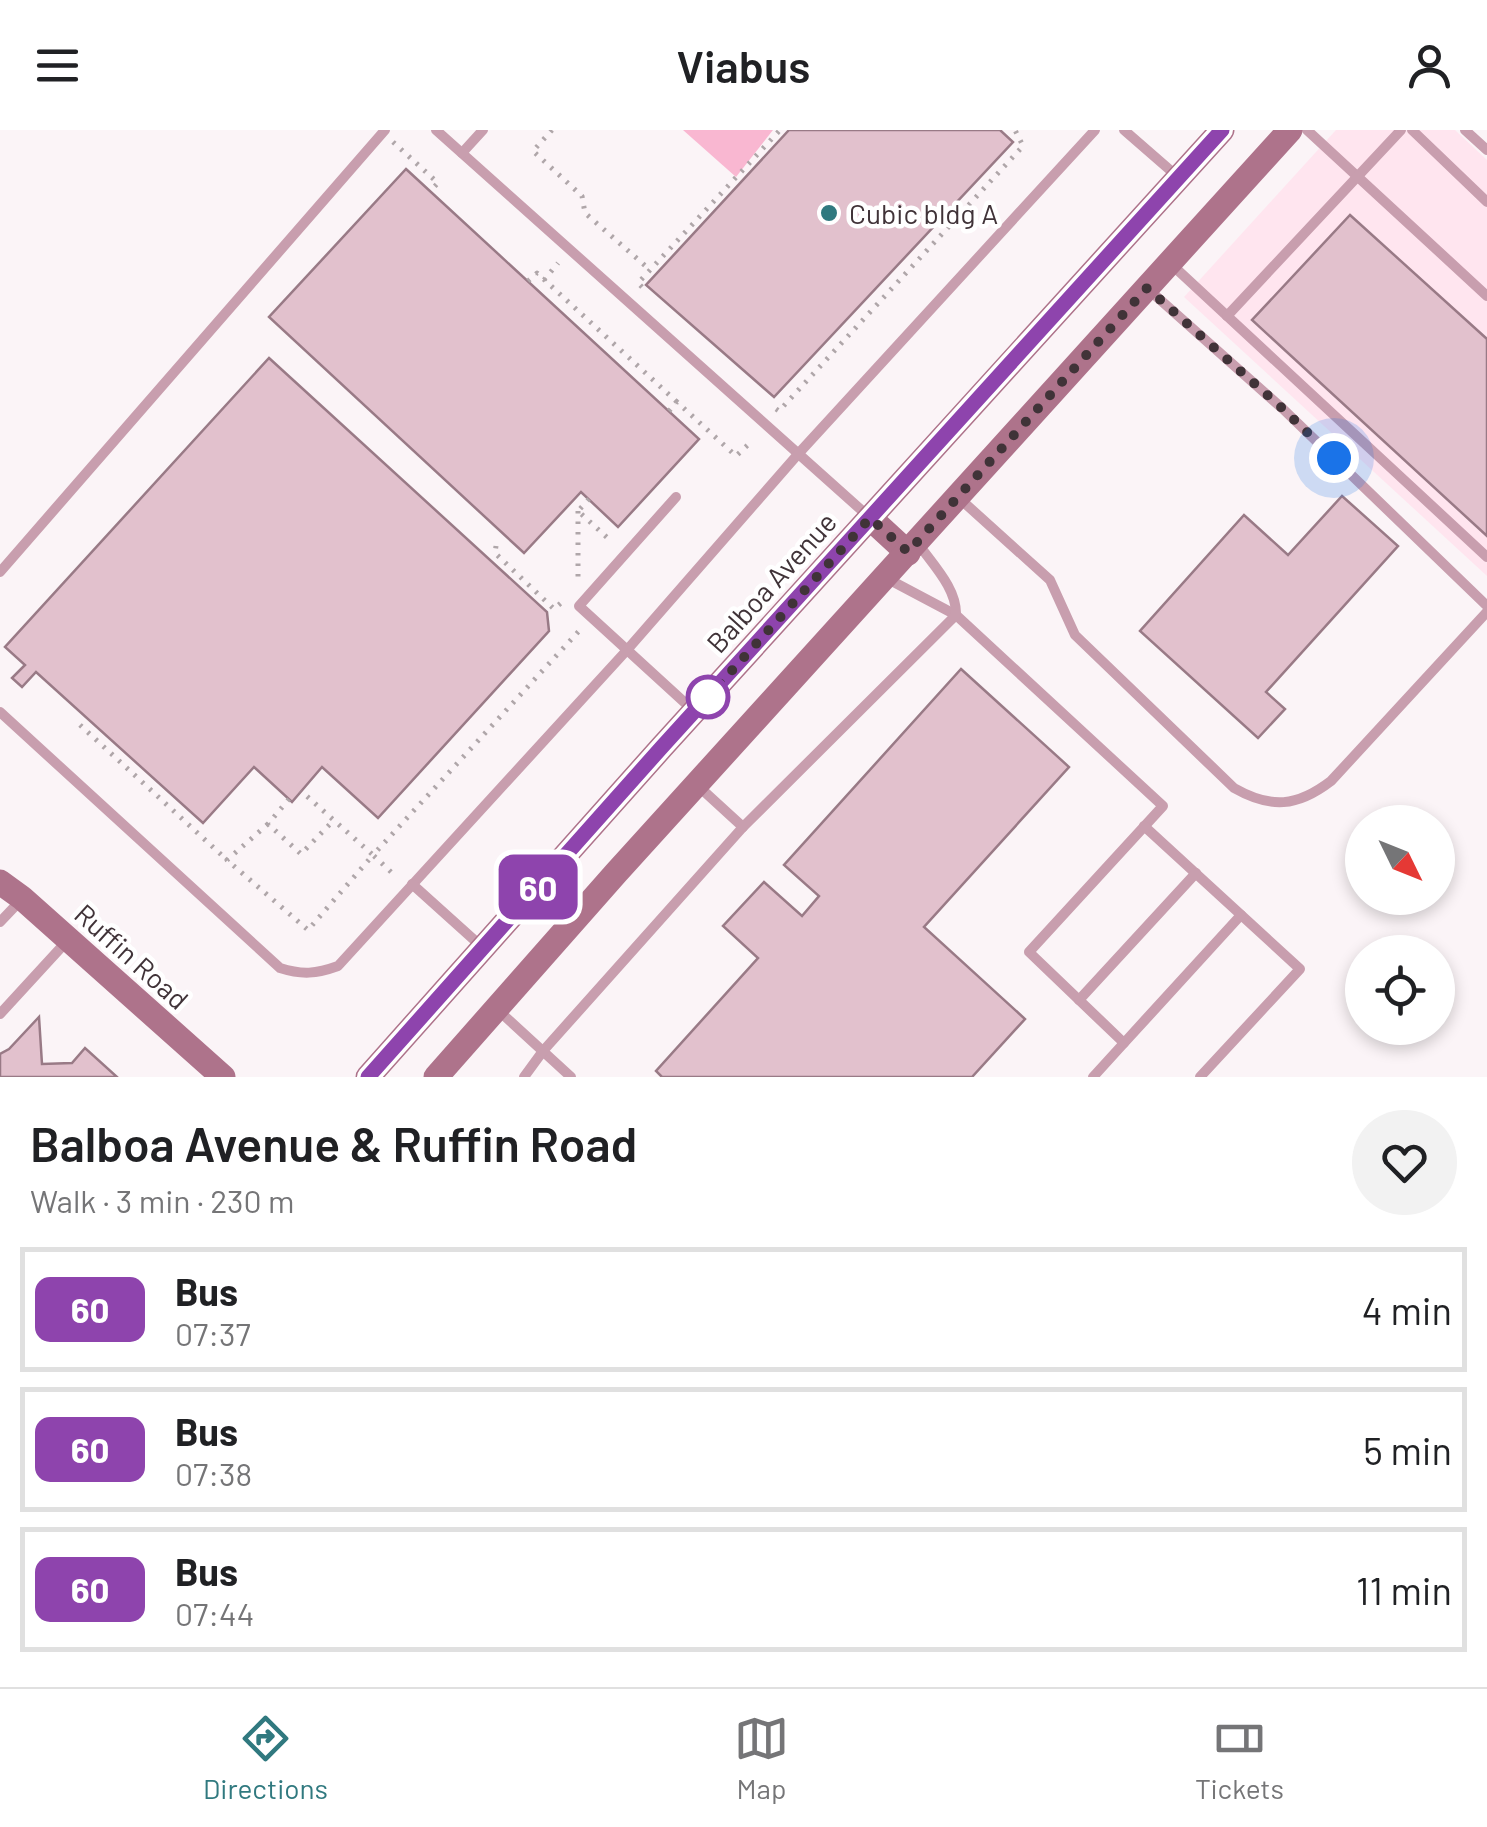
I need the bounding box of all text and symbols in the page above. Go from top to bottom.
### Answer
icon: menu [30,38,85,93]
text: Viabus [676,38,811,92]
icon: person [1402,38,1457,93]
place label: Cubic bldg A [849,196,998,230]
marker: Cubic bldg A [818,202,840,224]
your location [1309,433,1359,483]
street label: Balboa Avenue [699,505,843,659]
unlabelled marker [687,676,729,718]
north arrow [1345,805,1455,915]
map controls [1345,805,1455,1045]
line badge: 60 [493,854,583,920]
text: 60 [519,866,557,908]
street label: Ruffin Road [68,896,196,1016]
button: locate [1345,935,1455,1045]
button: heart [1352,1110,1457,1215]
text: Balboa Avenue & Ruffin Road [30,1114,637,1172]
text: Walk · 3 min · 230 m [30,1181,295,1219]
text: Bus [175,1268,238,1314]
text: 4 min [1362,1287,1452,1333]
text: 60 [71,1288,109,1330]
text: 07:37 [175,1314,251,1352]
text: Bus [175,1408,238,1454]
text: 5 min [1363,1427,1452,1473]
text: 60 [71,1428,109,1470]
text: 07:38 [175,1454,252,1492]
text: Bus [175,1548,238,1594]
text: 11 min [1356,1567,1452,1613]
text: 60 [71,1568,109,1610]
text: 07:44 [175,1594,254,1632]
tab: Directions [203,1711,328,1805]
tab: Map [734,1711,789,1805]
tab: Tickets [1195,1711,1284,1805]

